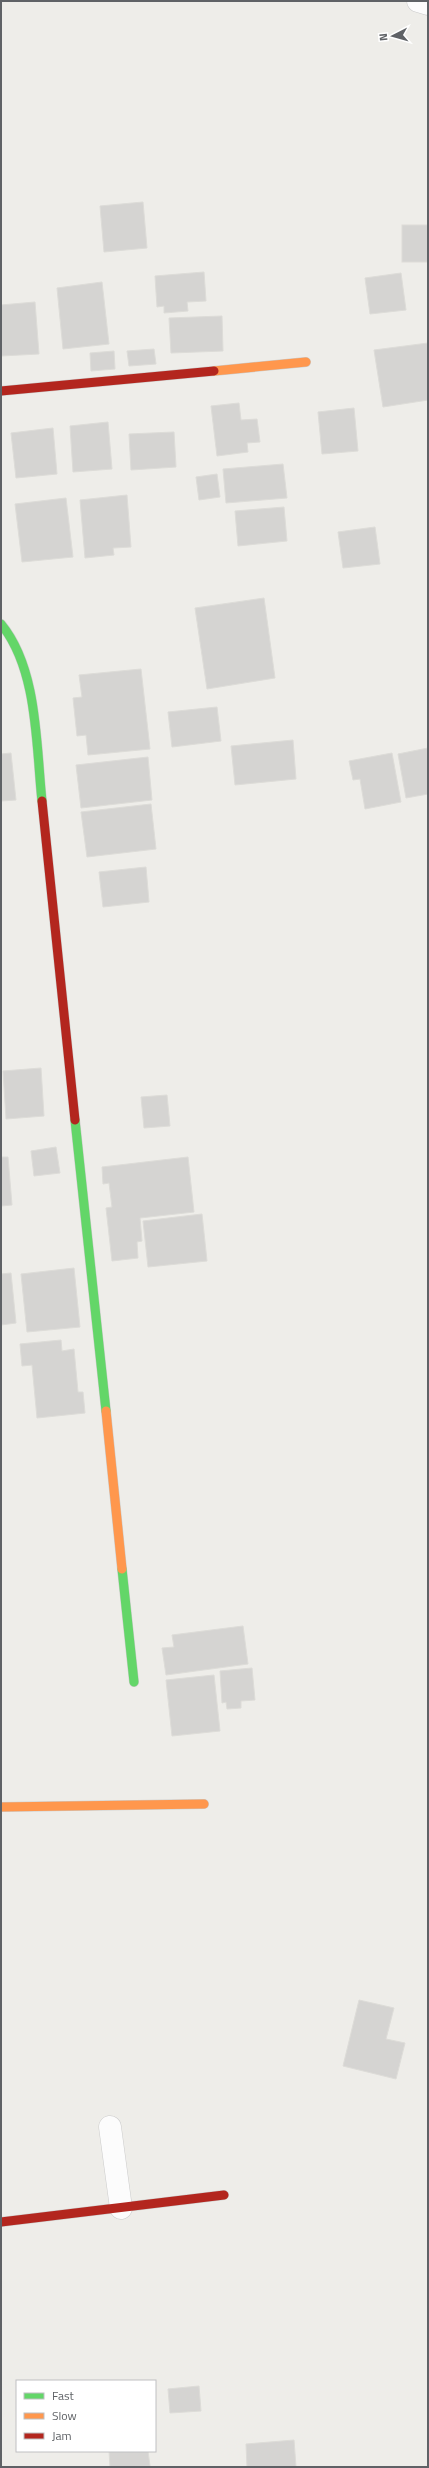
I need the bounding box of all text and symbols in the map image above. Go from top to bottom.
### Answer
north arrow [373,16,413,56]
text: N [375,32,391,42]
legend [16,2380,156,2452]
text: Fast [52,2386,75,2405]
text: Slow [52,2406,77,2425]
text: Jam [52,2426,72,2445]

